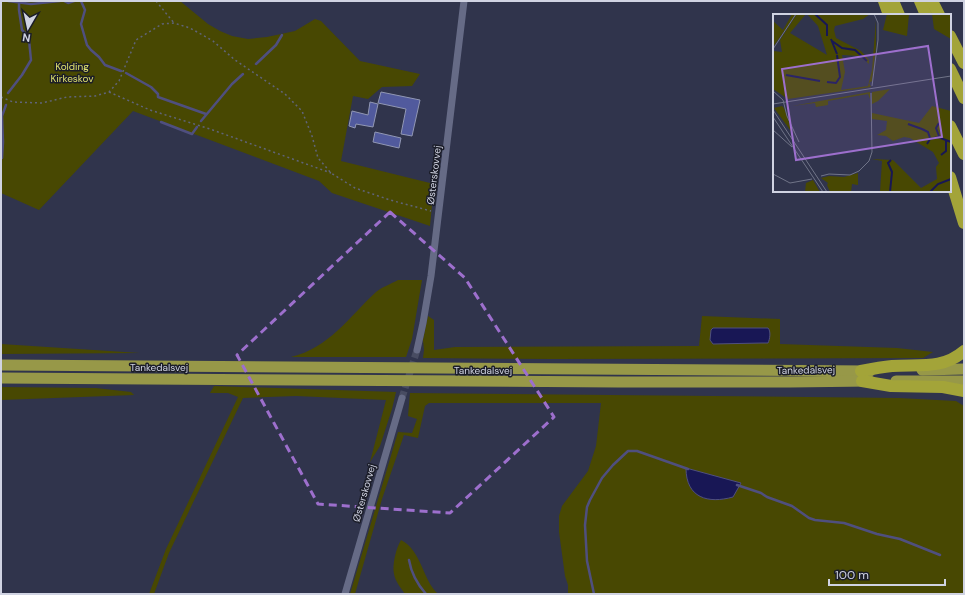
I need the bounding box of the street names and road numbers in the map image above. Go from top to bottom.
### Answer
street label: Østerskovvej [424,145,444,205]
street label: Tankedalsvej [130,361,188,374]
street label: Tankedalsvej [777,363,835,377]
street label: Tankedalsvej [454,364,512,377]
street label: Østerskovvej [350,463,378,523]

